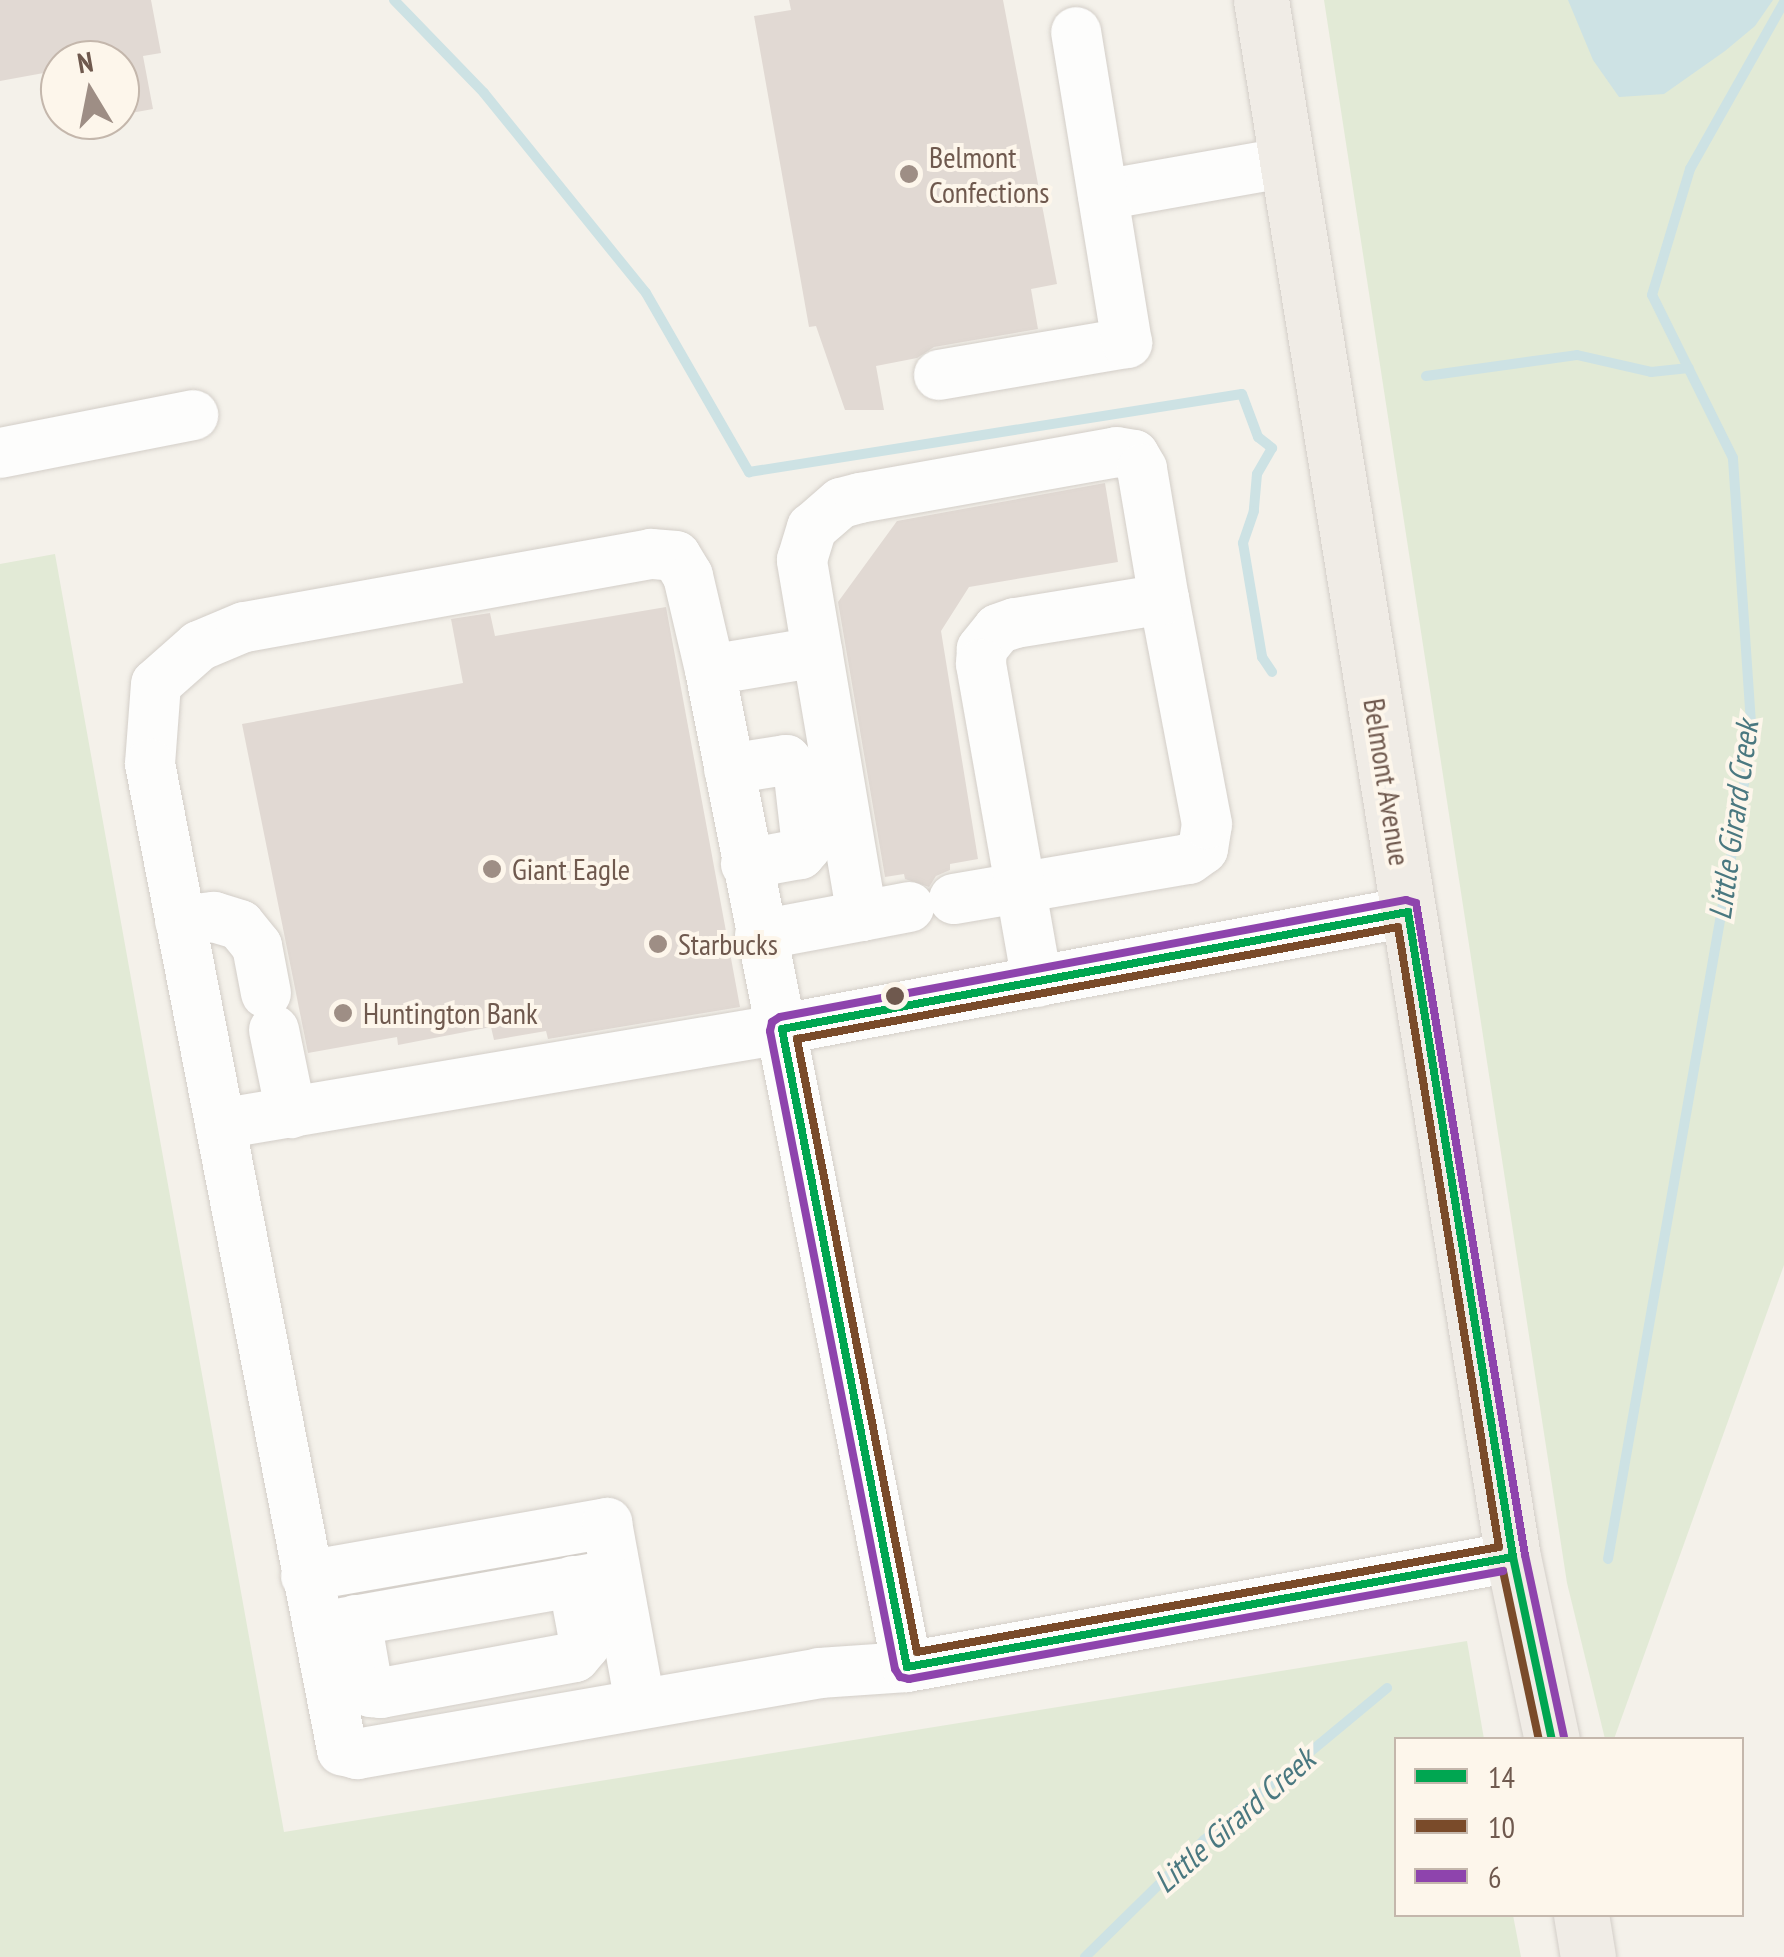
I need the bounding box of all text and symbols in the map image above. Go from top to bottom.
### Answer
north arrow [40,40,140,140]
text: N [74,42,96,81]
place label: Belmont Confections [929,139,1049,210]
marker: Belmont Confections [898,163,920,185]
street label: Belmont Avenue [1356,695,1418,869]
water label: Little Girard Creek [1700,718,1766,922]
place label: Giant Eagle [512,851,630,887]
marker: Giant Eagle [481,858,503,880]
place label: Starbucks [678,926,778,962]
marker: Starbucks [647,933,669,955]
unlabelled marker [885,986,905,1006]
place label: Huntington Bank [363,995,538,1031]
marker: Huntington Bank [332,1002,354,1024]
legend [1394,1737,1744,1917]
water label: Little Girard Creek [1146,1740,1322,1900]
text: 14 [1488,1757,1515,1796]
text: 10 [1488,1807,1515,1846]
text: 6 [1488,1857,1502,1896]

